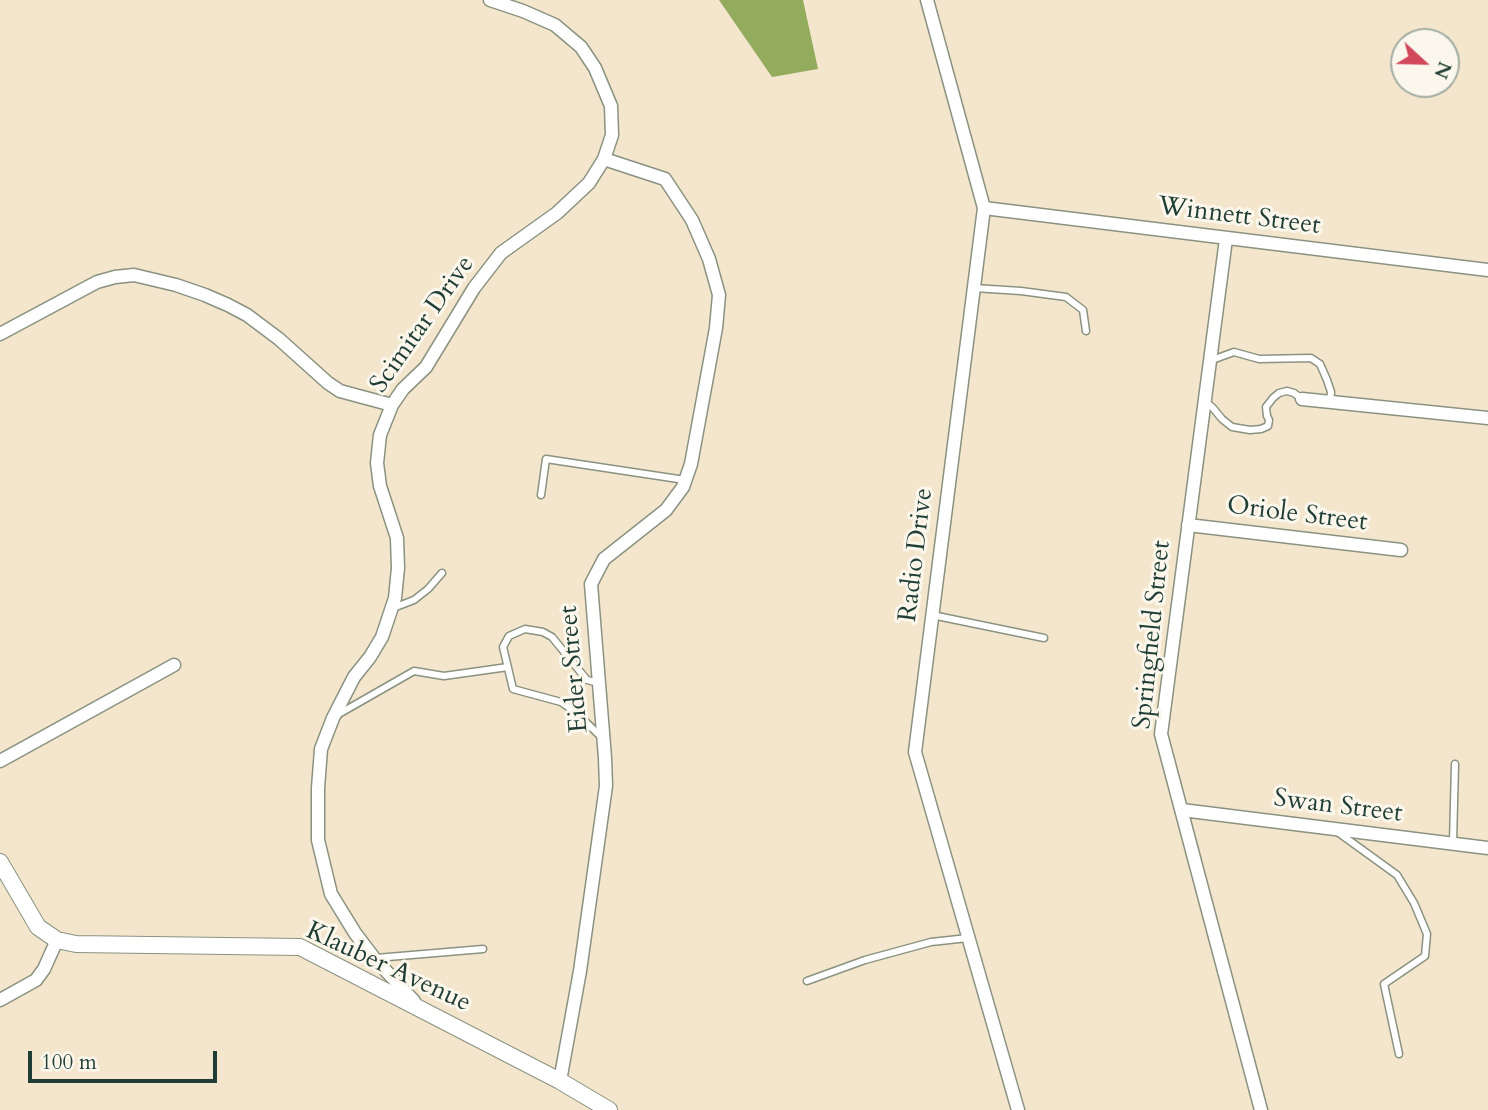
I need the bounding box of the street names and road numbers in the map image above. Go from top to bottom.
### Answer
street label: Winnett Street [1156,192,1322,242]
street label: Scimitar Drive [364,250,482,400]
street label: Radio Drive [893,486,941,624]
street label: Oriole Street [1225,491,1369,539]
street label: Springfield Street [1128,539,1178,731]
street label: Eider Street [554,604,596,734]
street label: Swan Street [1272,784,1404,830]
street label: Klauber Avenue [301,916,475,1020]

